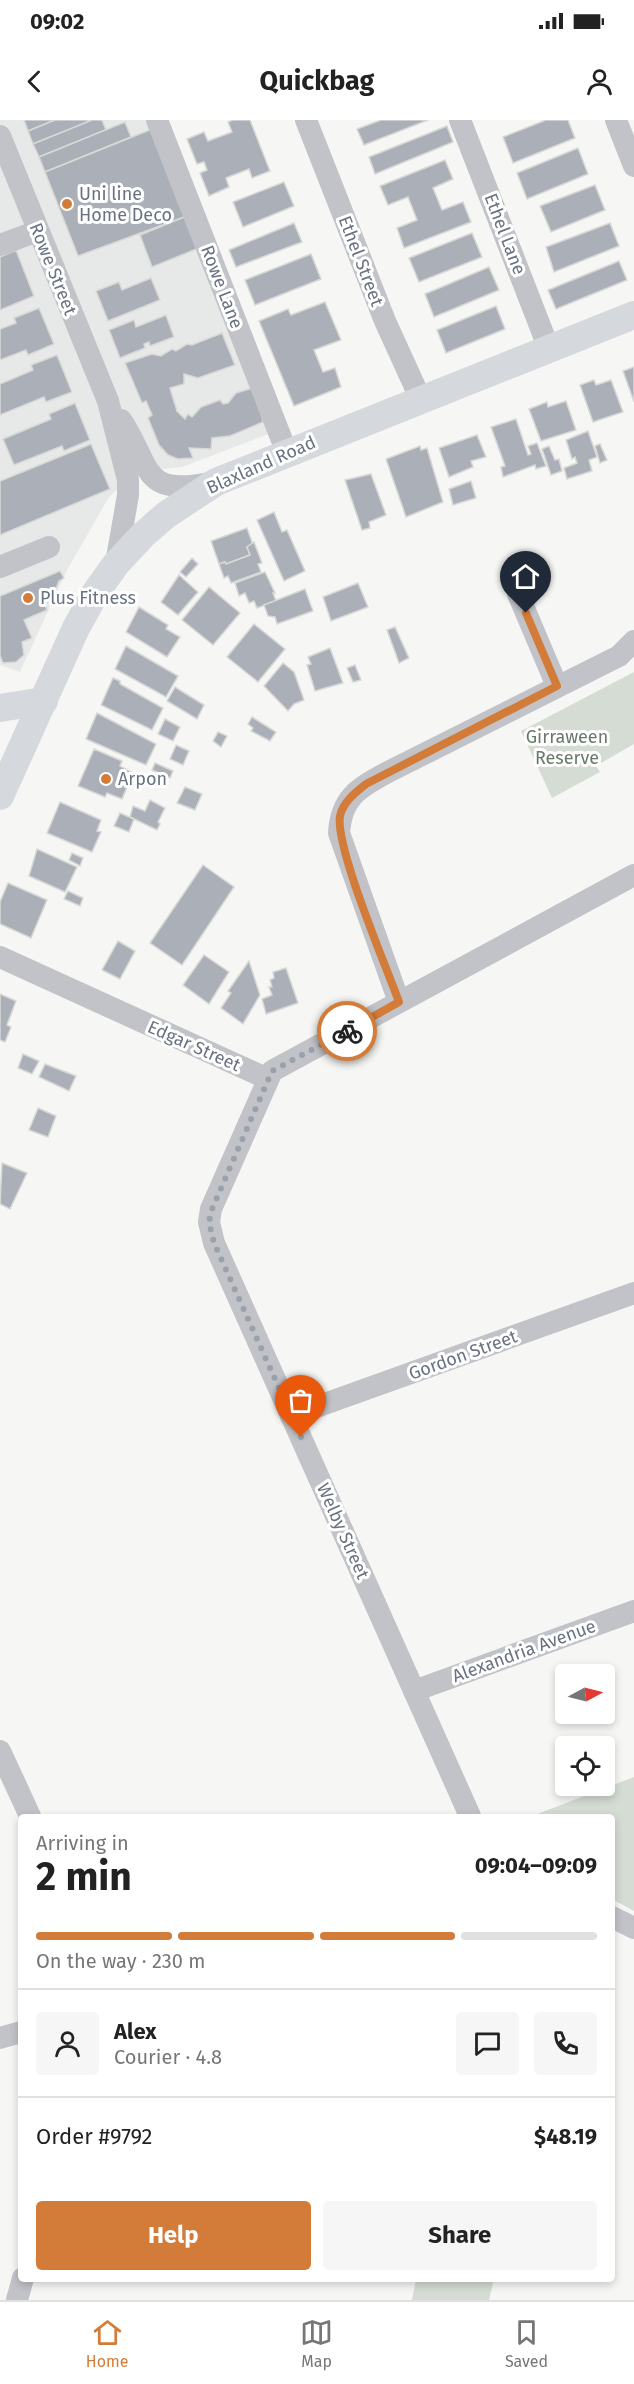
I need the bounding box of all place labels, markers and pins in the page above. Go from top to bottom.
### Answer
place label: Uni line Home Deco [79,183,172,226]
marker: Uni line Home Deco [60,197,74,211]
pin [500,551,551,613]
place label: Plus Fitness [40,587,136,609]
marker: Plus Fitness [21,591,35,605]
place label: Arpon [118,768,167,790]
marker: Arpon [99,772,113,786]
pin [275,1375,326,1437]

